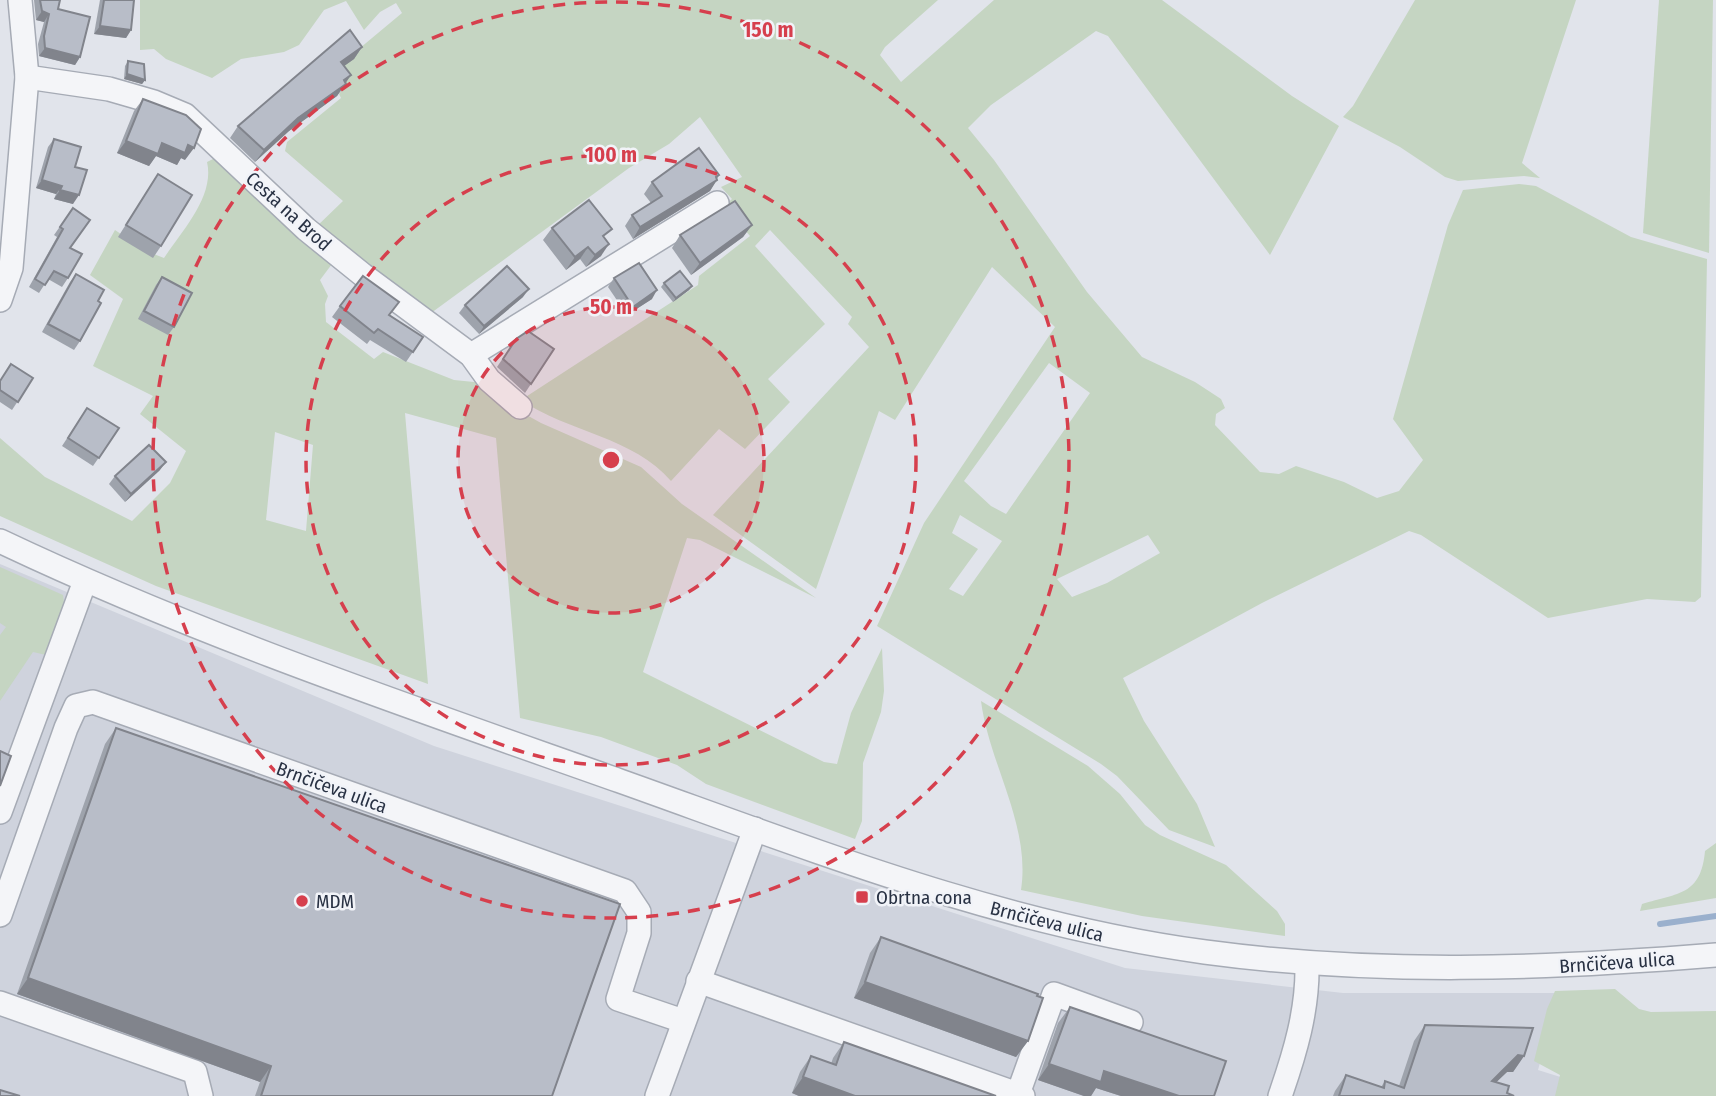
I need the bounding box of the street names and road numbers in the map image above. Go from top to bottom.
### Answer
street label: Cesta na Brod [241,167,336,256]
street label: Brnčičeva ulica [273,757,390,818]
street label: Brnčičeva ulica [988,896,1106,947]
street label: Brnčičeva ulica [1558,947,1676,978]

